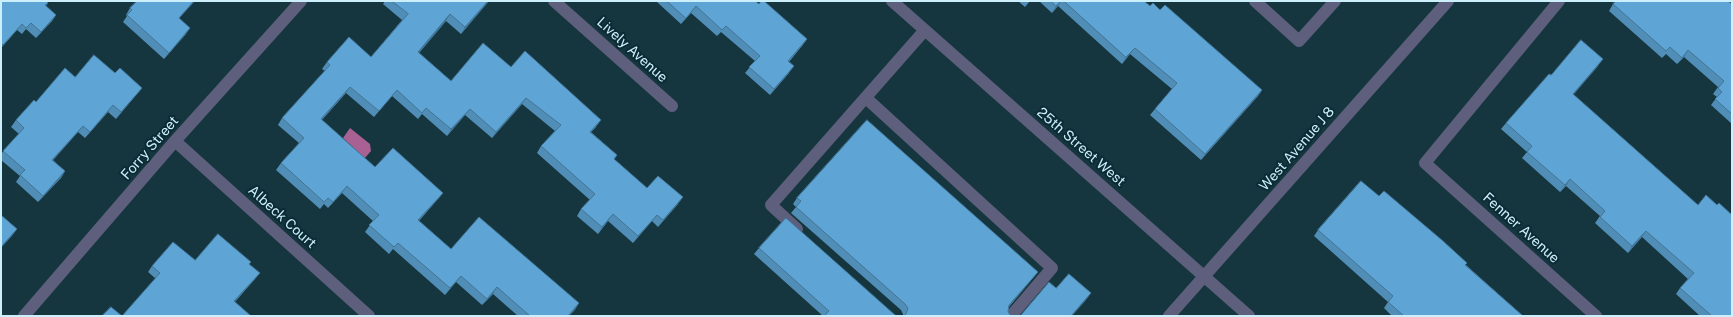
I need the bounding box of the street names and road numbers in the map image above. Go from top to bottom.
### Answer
street label: Lively Avenue [593,14,671,86]
street label: 25th Street West [1033,104,1129,190]
street label: West Avenue J 8 [1256,104,1338,194]
street label: Forry Street [118,113,182,183]
street label: Albeck Court [245,182,319,252]
street label: Fenner Avenue [1479,189,1563,267]

